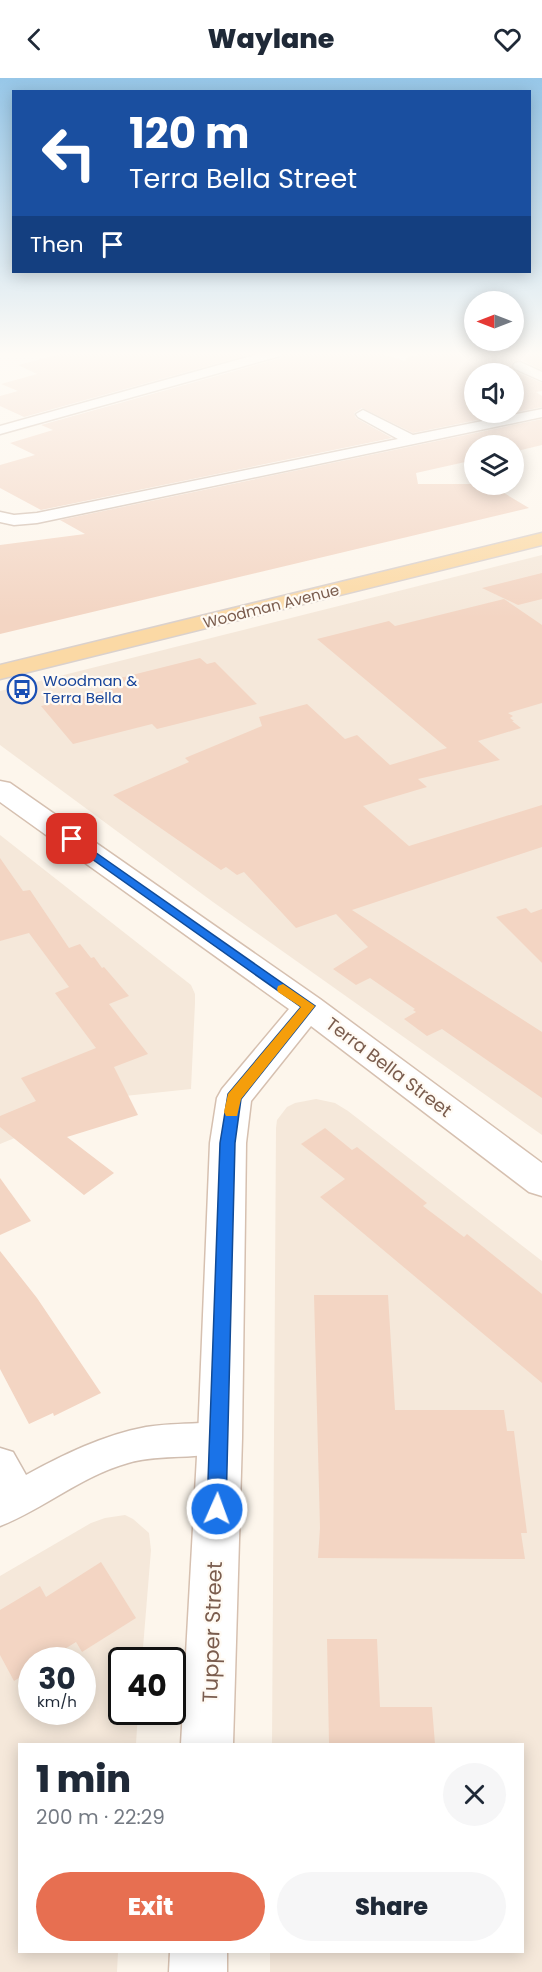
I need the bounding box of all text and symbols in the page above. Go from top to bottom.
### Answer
text: Waylane [208,20,334,57]
icon: back [18,23,51,56]
icon: heart [491,23,524,56]
text: 120 m [129,104,250,163]
icon: left [30,114,108,192]
text: Terra Bella Street [129,160,357,197]
icon: arrive [96,228,129,261]
text: Then [30,229,84,260]
north arrow [464,291,524,351]
map controls [464,291,524,495]
button: sound [464,363,524,423]
button: layers [464,435,524,495]
street label: Woodman Avenue [201,579,341,633]
place label: Woodman & Terra Bella [43,670,137,708]
bus stop icon: Woodman & Terra Bella [6,673,38,705]
pin [46,813,97,864]
icon: arrive [55,822,88,855]
street label: Terra Bella Street [321,1011,457,1123]
position arrow [185,1477,249,1541]
street label: Tupper Street [195,1561,229,1703]
speed limit sign: 40 [108,1647,186,1725]
text: 30 [38,1657,76,1700]
text: km/h [37,1691,77,1712]
text: 1 min [36,1754,131,1805]
button: close [443,1763,506,1826]
text: 200 m · 22:29 [36,1803,165,1831]
button: Exit [36,1872,265,1941]
button: Share [277,1872,506,1941]

